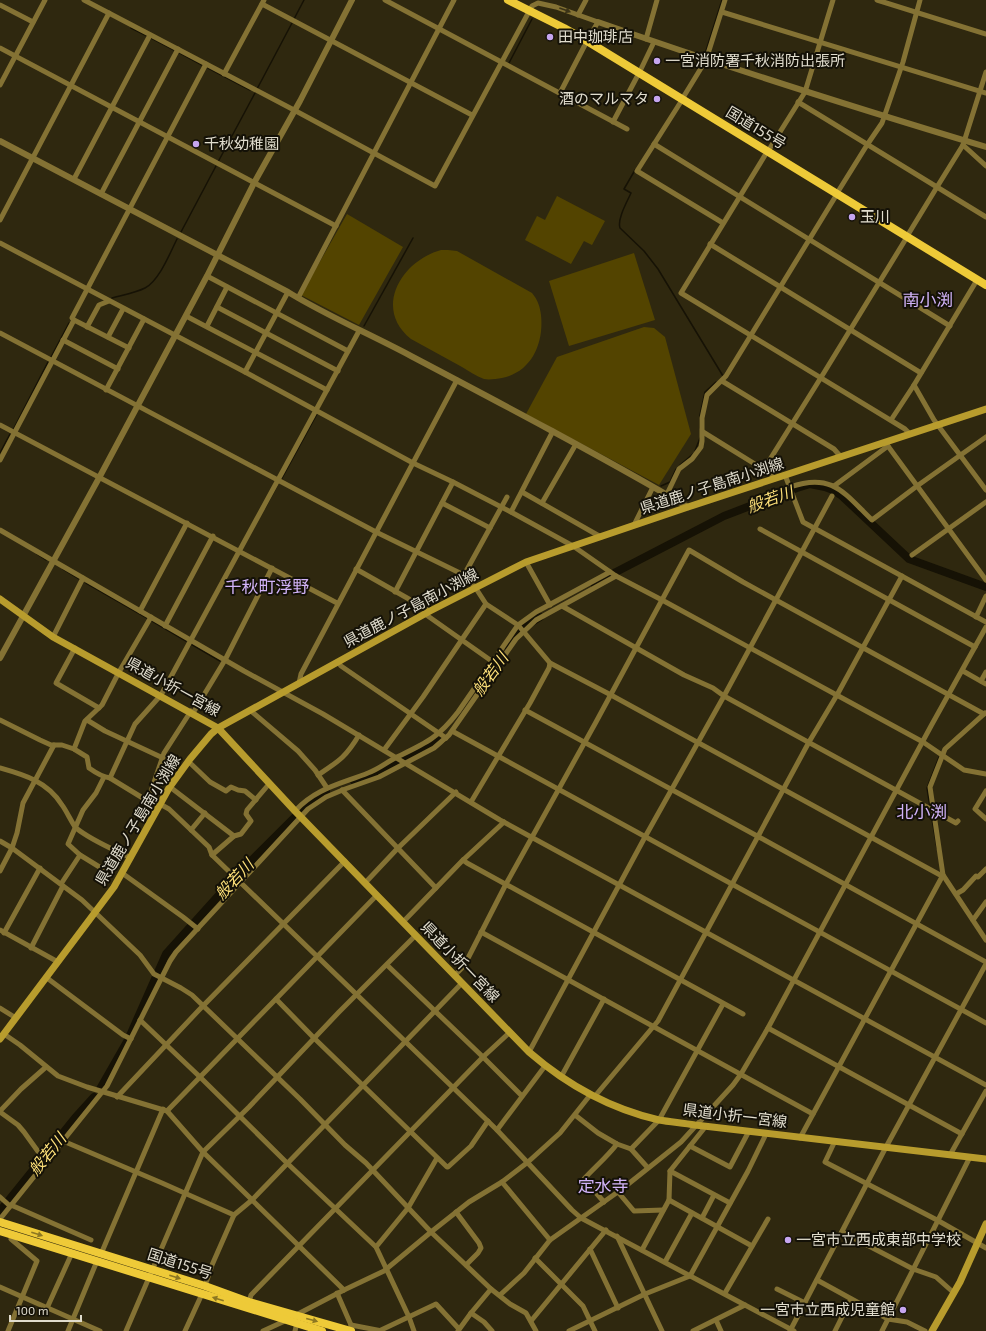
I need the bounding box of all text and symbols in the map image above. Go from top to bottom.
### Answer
one-way arrow [559,8,571,14]
place label: 田中珈琲店 [558,27,633,45]
marker: 田中珈琲店 [545,32,555,42]
place label: 一宮消防署千秋消防出張所 [665,51,845,69]
marker: 一宮消防署千秋消防出張所 [652,56,662,66]
place label: 酒のマルマタ [559,89,649,107]
marker: 酒のマルマタ [652,94,662,104]
street label: 国道155号 [723,102,790,152]
place label: 千秋幼稚園 [204,134,279,152]
marker: 千秋幼稚園 [191,139,201,149]
place label: 玉川 [860,207,890,225]
marker: 玉川 [847,212,857,222]
district label: 南小渕 [903,289,954,309]
street label: 県道鹿ノ子島南小渕線 [638,453,786,517]
water label: 般若川 [744,481,798,516]
street label: 県道鹿ノ子島南小渕線 [340,564,481,650]
district label: 千秋町浮野 [225,576,310,596]
water label: 般若川 [468,647,513,699]
street label: 県道小折一宮線 [123,653,224,719]
street label: 県道鹿ノ子島南小渕線 [91,751,183,888]
district label: 北小渕 [897,801,948,821]
water label: 般若川 [210,853,258,903]
street label: 県道小折一宮線 [418,917,504,1005]
street label: 県道小折一宮線 [682,1100,788,1130]
water label: 般若川 [24,1128,70,1178]
district label: 定水寺 [578,1175,629,1195]
place label: 一宮市立西成東部中学校 [796,1230,961,1248]
one-way arrow [31,1231,43,1237]
marker: 一宮市立西成東部中学校 [783,1235,793,1245]
street label: 国道155号 [146,1244,215,1282]
one-way arrow [169,1274,181,1280]
one-way arrow [212,1296,224,1302]
scale bar [10,1297,81,1323]
place label: 一宮市立西成児童館 [760,1300,895,1318]
text: 100 m [16,1303,48,1317]
marker: 一宮市立西成児童館 [898,1305,908,1315]
one-way arrow [306,1317,318,1323]

